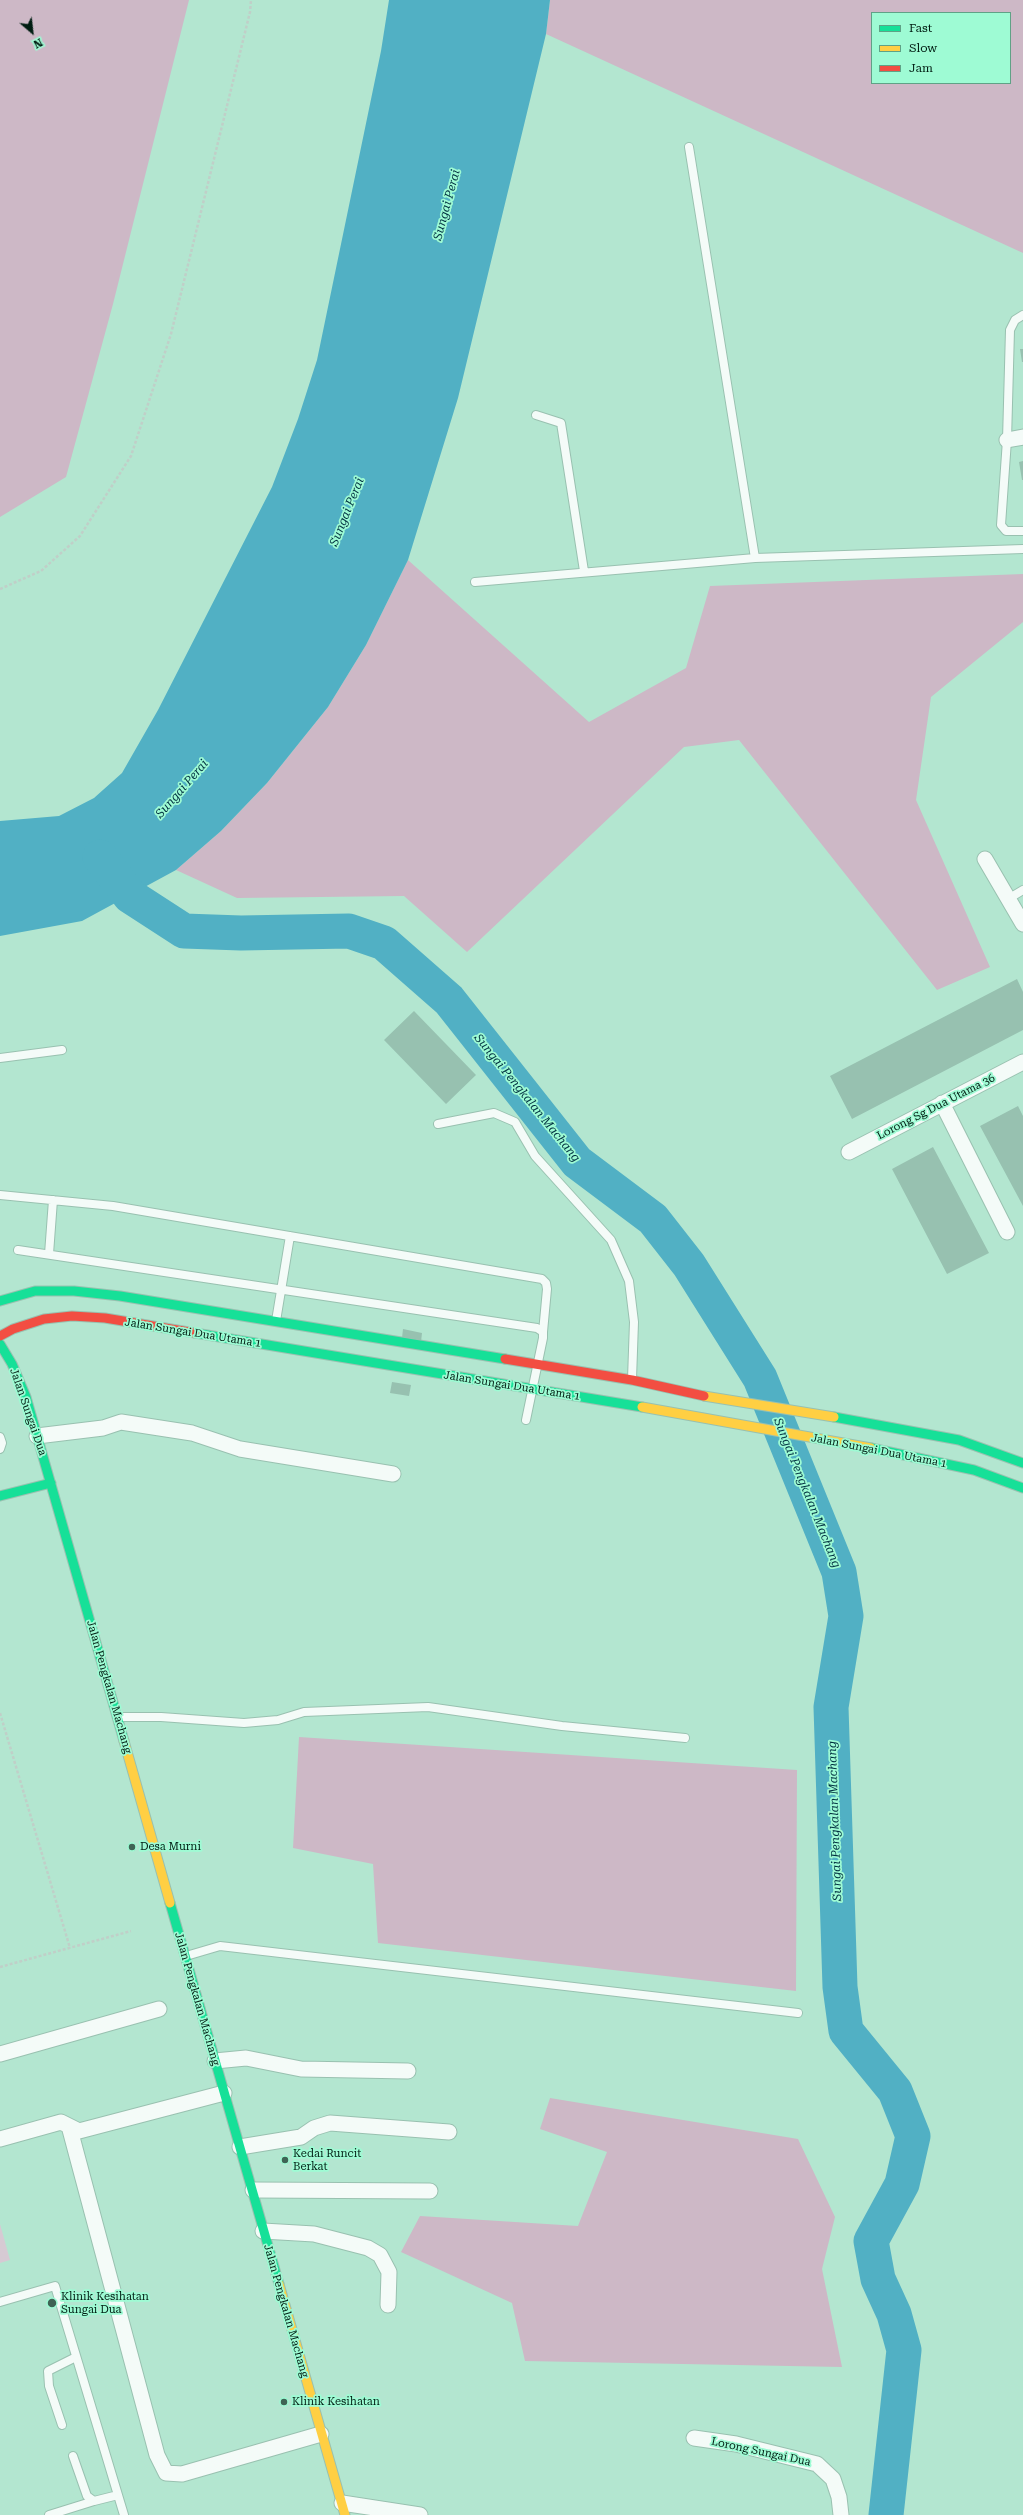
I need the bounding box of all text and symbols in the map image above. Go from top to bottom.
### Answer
north arrow [12,12,52,52]
legend [871,12,1011,84]
text: Fast [909,21,932,35]
text: N [31,35,45,51]
text: Slow [909,41,937,55]
text: Jam [909,61,933,75]
water label: Sungai Perai [431,168,463,242]
water label: Sungai Perai [327,476,367,548]
water label: Sungai Perai [153,757,211,821]
water label: Sungai Pengkalan Machang [471,1031,583,1165]
street label: Lorong Sg Dua Utama 36 [875,1071,997,1143]
street label: Jalan Sungai Dua Utama 1 [124,1316,262,1350]
street label: Jalan Sungai Dua [7,1367,49,1457]
street label: Jalan Sungai Dua Utama 1 [443,1369,581,1403]
water label: Sungai Pengkalan Machang [770,1416,844,1570]
street label: Jalan Sungai Dua Utama 1 [810,1431,948,1471]
street label: Jalan Pengkalan Machang [84,1619,134,1755]
water label: Sungai Pengkalan Machang [825,1741,845,1901]
place label: Desa Murni [140,1840,201,1854]
marker: Desa Murni [127,1842,137,1852]
street label: Jalan Pengkalan Machang [172,1931,222,2067]
place label: Kedai Runcit Berkat [293,2147,361,2173]
marker: Kedai Runcit Berkat [280,2155,290,2165]
street label: Jalan Pengkalan Machang [261,2243,311,2379]
place label: Klinik Kesihatan Sungai Dua [61,2290,149,2316]
marker: Klinik Kesihatan Sungai Dua [46,2297,58,2309]
place label: Klinik Kesihatan [292,2395,380,2409]
marker: Klinik Kesihatan [279,2397,289,2407]
street label: Lorong Sungai Dua [710,2435,812,2469]

